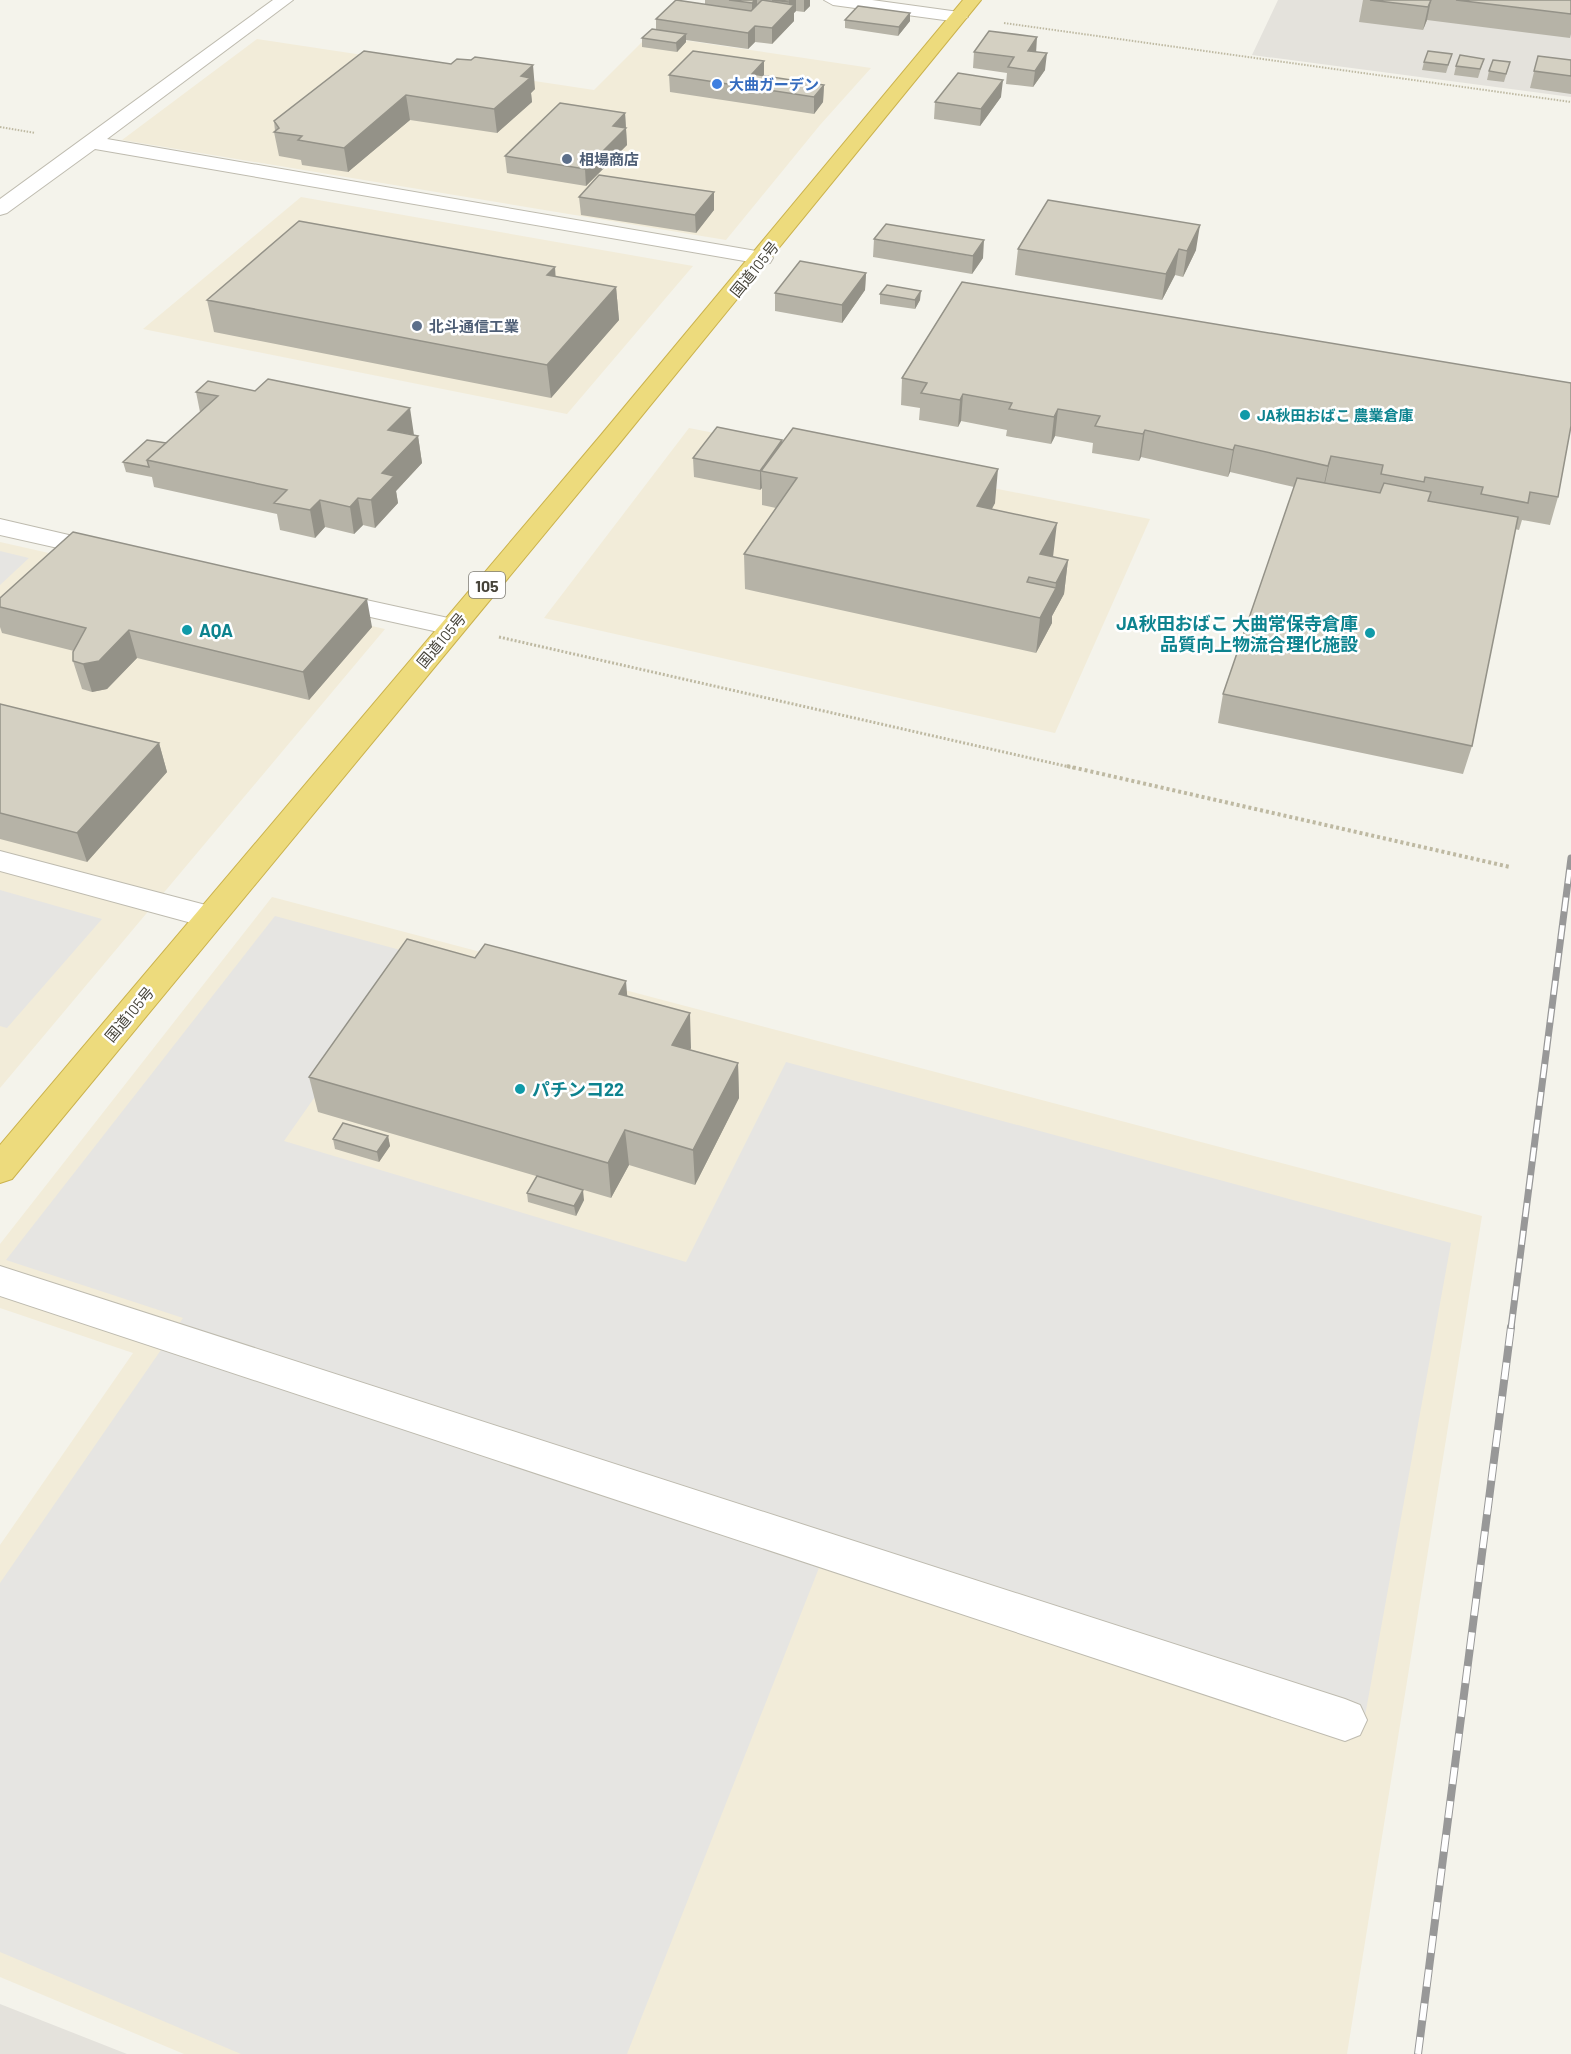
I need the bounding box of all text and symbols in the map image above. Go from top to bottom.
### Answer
place label: 大曲ガーデン [729,75,819,93]
marker: 大曲ガーデン [710,77,724,91]
place label: 相場商店 [579,150,639,168]
marker: 相場商店 [560,152,574,166]
street label: 国道105号 [726,238,782,300]
place label: 北斗通信工業 [429,317,519,335]
marker: 北斗通信工業 [410,319,424,333]
place label: JA秋田おばこ 農業倉庫 [1257,406,1414,424]
marker: JA秋田おばこ 農業倉庫 [1238,408,1252,422]
road number: 105 [469,572,505,598]
street label: 国道105号 [413,609,469,671]
place label: JA秋田おばこ 大曲常保寺倉庫 品質向上物流合理化施設 [1116,612,1358,655]
place label: AQA [199,619,233,641]
marker: AQA [180,623,194,637]
marker: JA秋田おばこ 大曲常保寺倉庫 品質向上物流合理化施設 [1363,626,1377,640]
street label: 国道105号 [101,983,157,1045]
place label: パチンコ22 [532,1078,624,1100]
marker: パチンコ22 [513,1082,527,1096]

